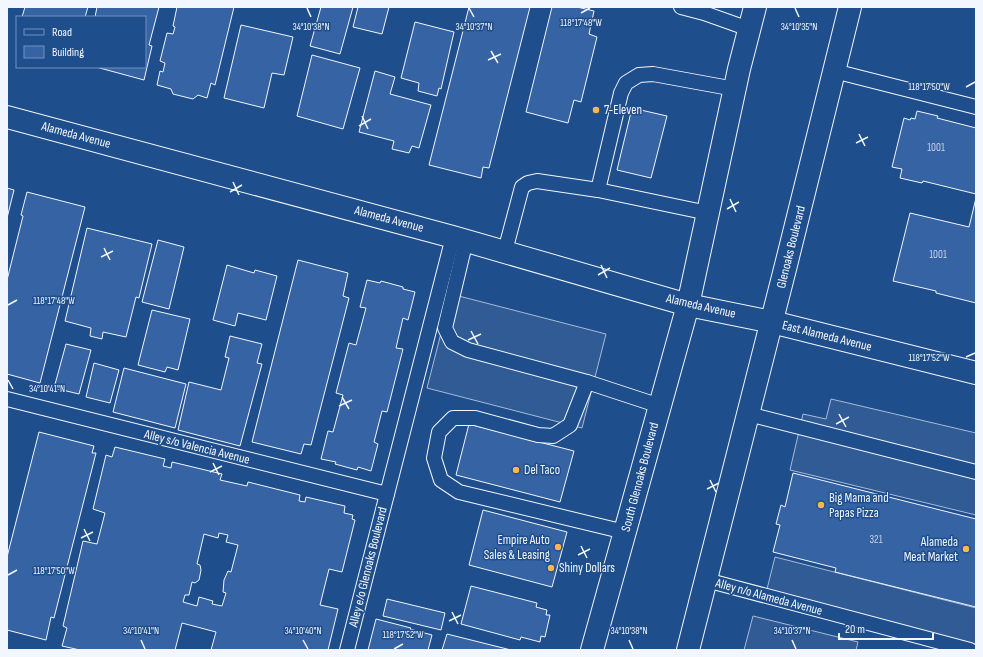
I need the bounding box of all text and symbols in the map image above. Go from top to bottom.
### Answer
legend [16,16,146,68]
text: 118°17'48"W [560,17,602,29]
text: 34°10'38"N [292,21,330,33]
text: 34°10'37"N [455,21,493,33]
text: 34°10'35"N [781,21,817,33]
text: Road [52,25,72,40]
text: Building [52,45,84,60]
text: 118°17'50"W [908,81,950,93]
place label: 7-Eleven [604,102,642,118]
marker: 7-Eleven [591,105,601,115]
street label: Alameda Avenue [39,118,112,152]
house number: 1001 [927,141,945,154]
street label: Alameda Avenue [352,202,425,236]
street label: Glenoaks Boulevard [773,204,809,290]
house number: 1001 [929,248,947,261]
street label: Alameda Avenue [664,290,737,322]
text: 118°17'48"W [33,295,75,307]
street label: East Alameda Avenue [780,317,874,355]
text: 118°17'52"W [908,352,950,364]
text: 34°10'41"N [29,383,65,395]
street label: South Glenoaks Boulevard [618,421,662,533]
street label: Alley s/o Valencia Avenue [142,426,251,468]
place label: Del Taco [524,462,560,478]
marker: Del Taco [511,465,521,475]
place label: Big Mama and Papas Pizza [829,490,889,521]
marker: Big Mama and Papas Pizza [816,500,826,510]
street label: Alley e/o Glenoaks Boulevard [345,505,391,630]
place label: Empire Auto Sales & Leasing [484,532,550,563]
house number: 321 [869,533,883,546]
place label: Alameda Meat Market [904,534,958,565]
marker: Empire Auto Sales & Leasing [553,542,563,552]
marker: Alameda Meat Market [961,544,971,554]
place label: Shiny Dollars [559,560,615,576]
marker: Shiny Dollars [546,563,556,573]
text: 118°17'50"W [33,565,75,577]
street label: Alley n/o Alameda Avenue [713,575,824,619]
scale bar [839,615,933,641]
text: 20 m [845,622,865,637]
text: 34°10'41"N [123,625,159,637]
text: 34°10'40"N [284,625,322,637]
text: 34°10'38"N [610,625,648,637]
text: 34°10'37"N [773,625,811,637]
text: 118°17'52"W [382,629,424,641]

